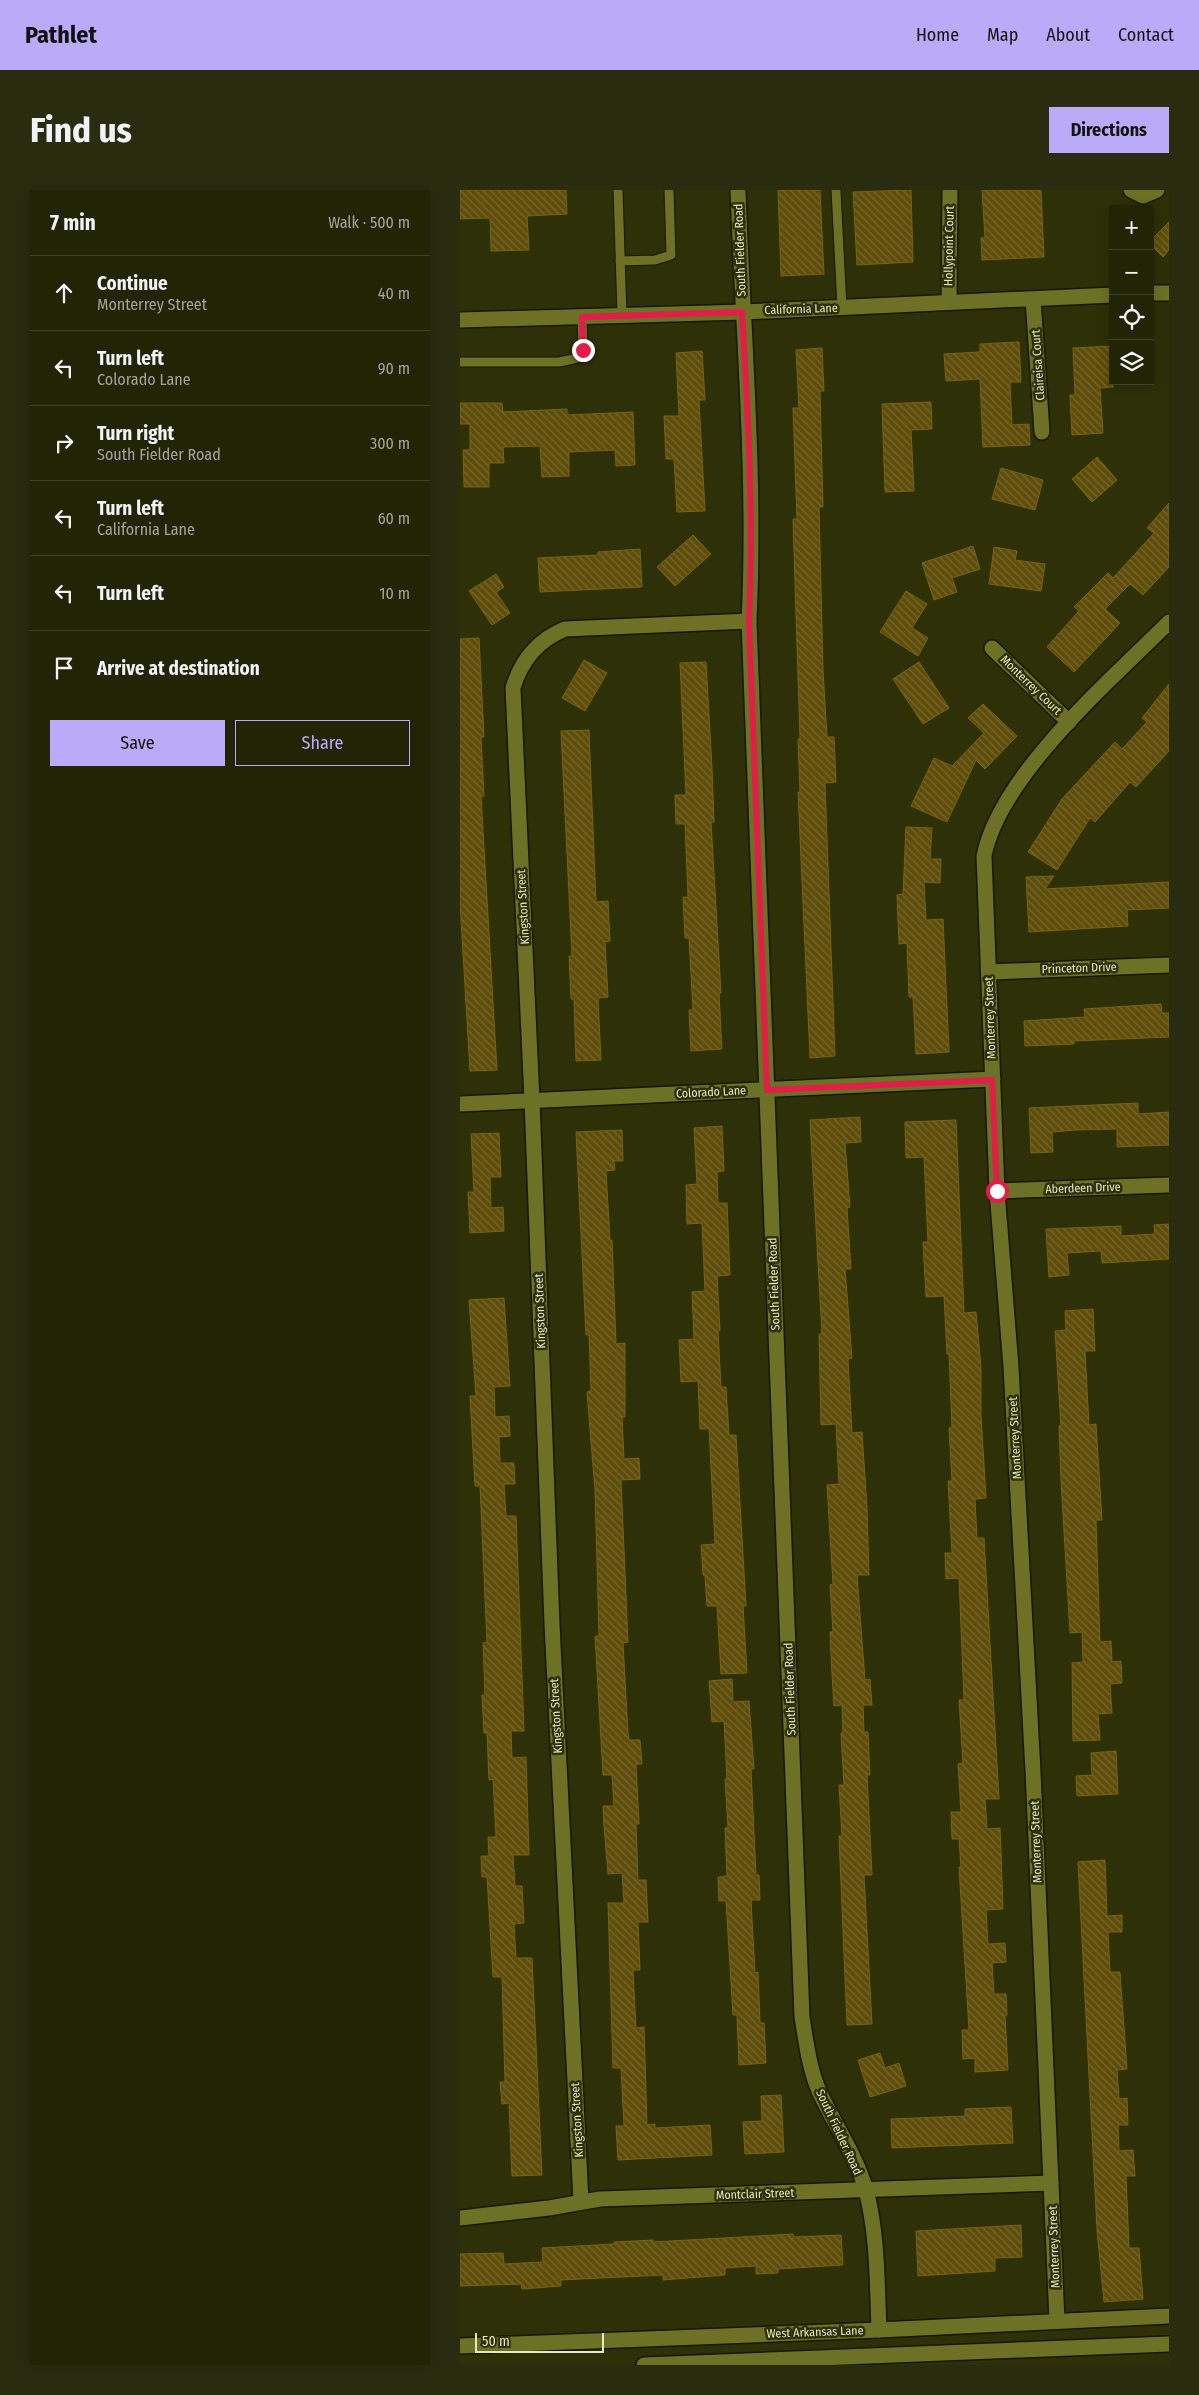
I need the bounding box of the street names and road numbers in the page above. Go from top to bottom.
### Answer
street label: South Fielder Road [731,203,749,297]
street label: Hollypoint Court [941,206,957,286]
street label: California Lane [764,301,838,317]
street label: Claireisa Court [1029,329,1047,401]
street label: Monterrey Court [998,652,1065,718]
street label: Kingston Street [514,869,532,945]
street label: Princeton Drive [1041,960,1117,976]
street label: Monterrey Street [982,976,998,1059]
street label: Colorado Lane [676,1083,746,1101]
street label: Aberdeen Drive [1045,1180,1121,1196]
street label: South Fielder Road [765,1237,783,1331]
street label: Kingston Street [532,1273,548,1349]
street label: Monterrey Street [1006,1396,1024,1480]
street label: South Fielder Road [781,1642,799,1736]
street label: Kingston Street [547,1678,565,1754]
street label: Monterrey Street [1028,1800,1044,1883]
street label: Kingston Street [568,2082,586,2158]
street label: South Fielder Road [813,2087,865,2177]
street label: Montclair Street [715,2186,795,2202]
street label: Monterrey Street [1046,2205,1062,2288]
street label: West Arkansas Lane [766,2323,864,2341]

